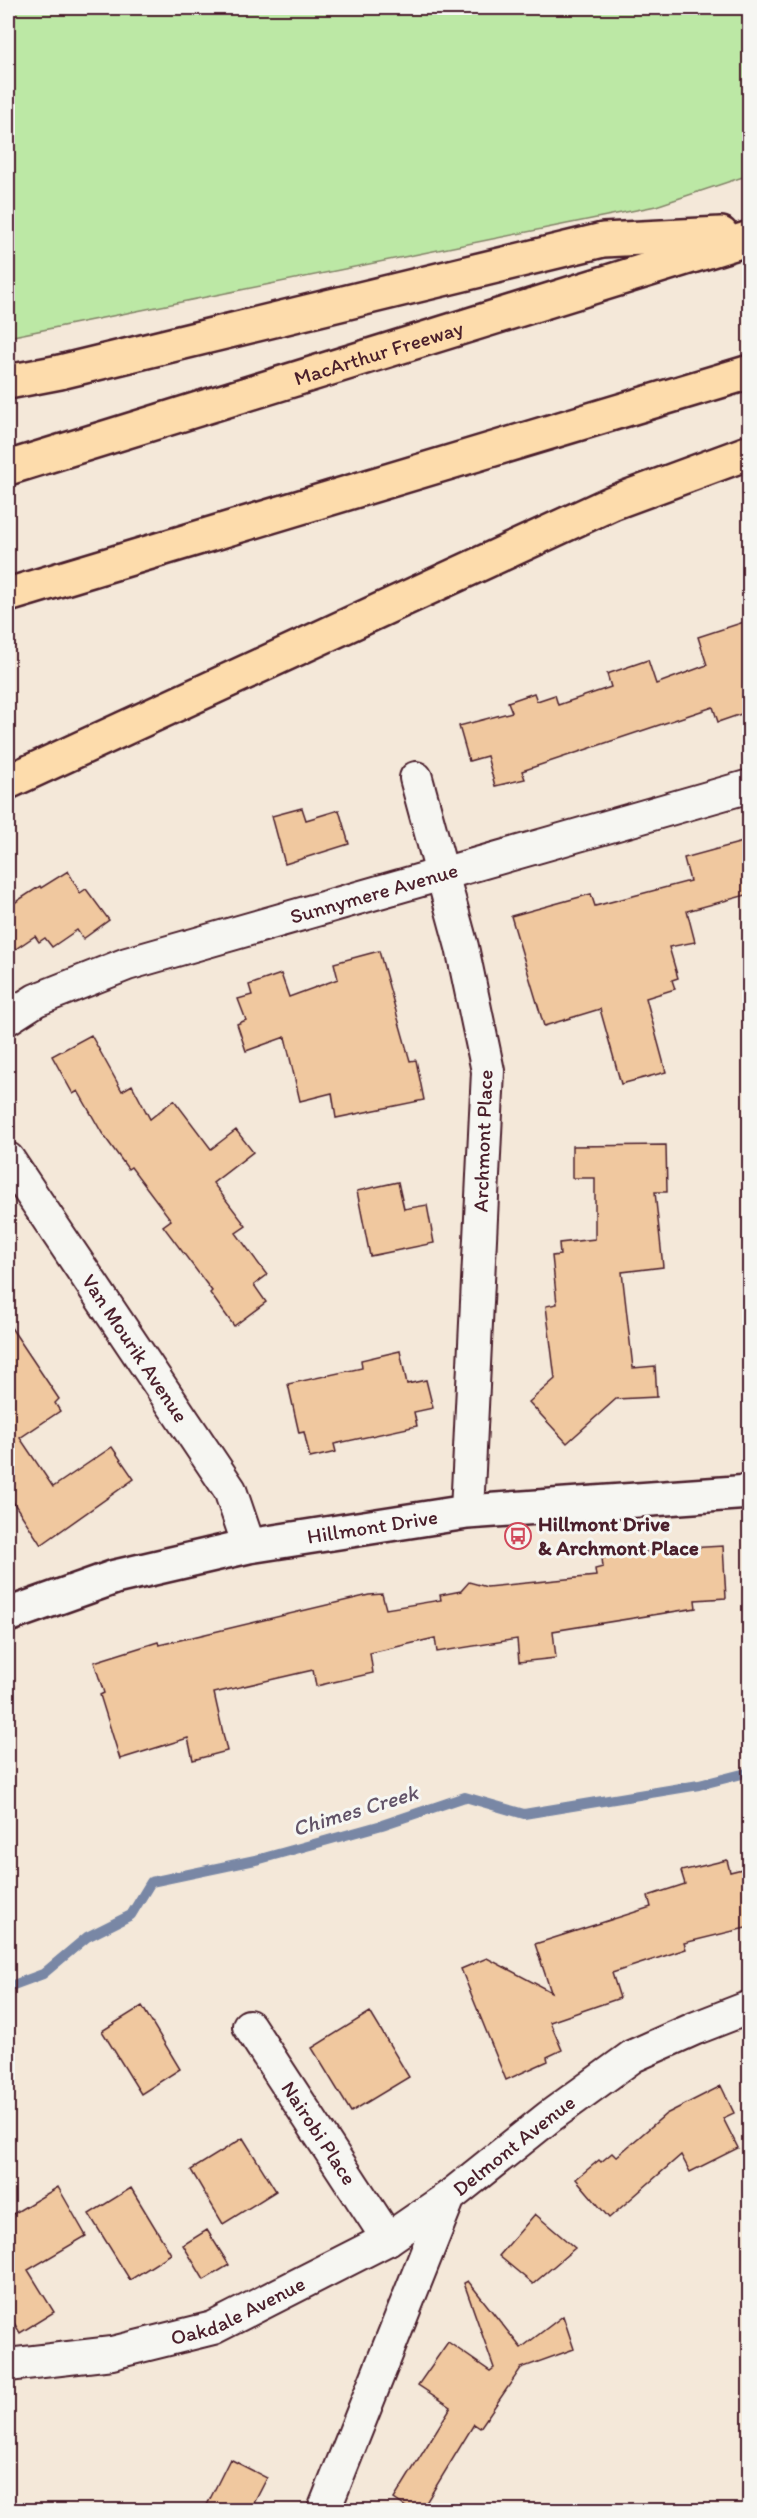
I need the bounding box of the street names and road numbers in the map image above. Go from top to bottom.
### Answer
street label: MacArthur Freeway [291,315,466,391]
street label: Sunnymere Avenue [287,857,461,929]
street label: Archmont Place [468,1069,497,1213]
street label: Van Mourik Avenue [77,1269,194,1427]
street label: Hillmont Drive [305,1504,439,1549]
street label: Nairobi Place [276,2076,362,2190]
street label: Delmont Avenue [448,2089,580,2201]
street label: Oakdale Avenue [168,2270,309,2350]

